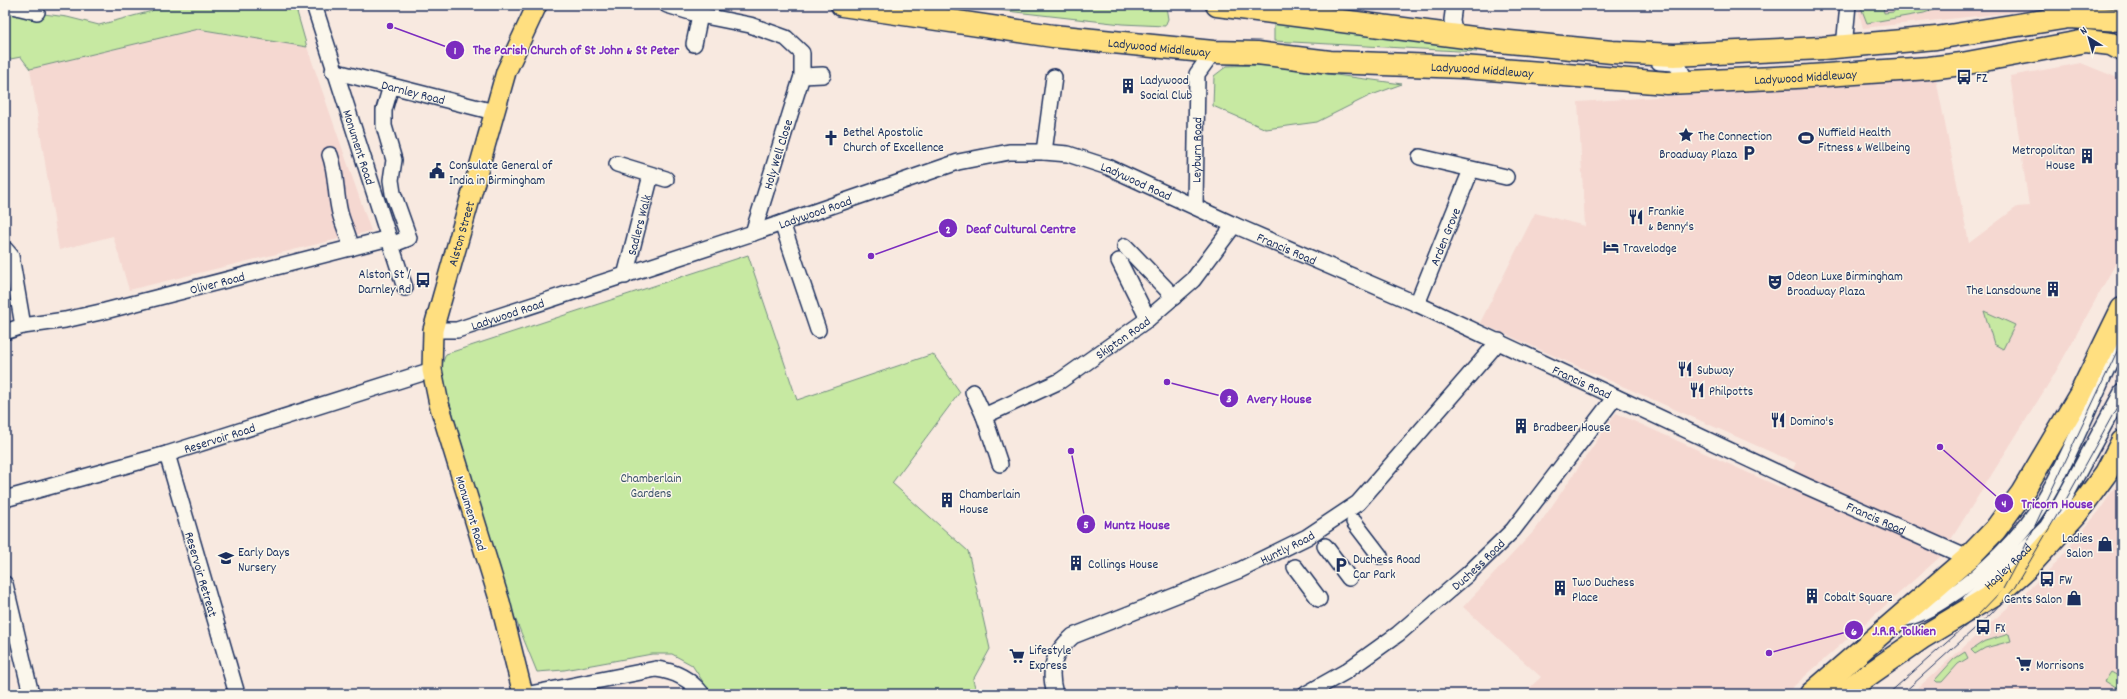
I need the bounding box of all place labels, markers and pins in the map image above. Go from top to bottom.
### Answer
callout: The Parish Church of St John & St Peter [445,37,687,63]
bus stop icon: FZ [1955,68,1973,86]
place label: FZ [1976,70,1988,89]
place label: Ladywood Social Club [1140,72,1192,106]
building icon: Ladywood Social Club [1119,77,1137,95]
place label: Bethel Apostolic Church of Excellence [843,124,944,158]
place label: Nuffield Health Fitness & Wellbeing [1818,124,1910,158]
place icon: The Connection [1677,126,1695,144]
place label: The Connection [1698,128,1772,147]
church icon: Bethel Apostolic Church of Excellence [822,129,840,147]
sports icon: Nuffield Health Fitness & Wellbeing [1797,129,1815,147]
place label: Metropolitan House [2012,142,2075,176]
parking icon: Broadway Plaza [1740,144,1758,162]
place label: Broadway Plaza [1659,146,1738,165]
building icon: Metropolitan House [2078,147,2096,165]
place label: Consulate General of India in Birmingham [449,157,553,191]
public building icon: Consulate General of India in Birmingham [428,162,446,180]
place label: Frankie & Benny's [1648,203,1694,237]
restaurant icon: Frankie & Benny's [1627,208,1645,226]
callout: Deaf Cultural Centre [938,215,1084,241]
hotel icon: Travelodge [1602,238,1620,256]
place label: Travelodge [1623,240,1677,259]
place label: Alston St / Darnley Rd [358,266,411,300]
place label: Odeon Luxe Birmingham Broadway Plaza [1787,268,1903,302]
bus stop icon: Alston St / Darnley Rd [414,271,432,289]
theatre icon: Odeon Luxe Birmingham Broadway Plaza [1766,273,1784,291]
building icon: The Lansdowne [2044,280,2062,298]
place label: The Lansdowne [1966,282,2041,301]
restaurant icon: Subway [1676,360,1694,378]
place label: Subway [1697,362,1734,381]
restaurant icon: Philpotts [1688,381,1706,399]
place label: Philpotts [1709,383,1753,402]
callout: Avery House [1219,385,1320,411]
restaurant icon: Domino's [1769,411,1787,429]
place label: Domino's [1790,413,1834,432]
building icon: Bradbeer House [1512,417,1530,435]
place label: Bradbeer House [1533,419,1611,438]
place label: Chamberlain House [959,486,1020,520]
callout: Tricorn House [1994,490,2101,516]
building icon: Chamberlain House [938,491,956,509]
callout: Muntz House [1076,511,1178,537]
place label: Ladies Salon [2062,530,2093,564]
shop icon: Ladies Salon [2096,535,2114,553]
place label: Early Days Nursery [238,544,290,578]
school or university icon: Early Days Nursery [217,549,235,567]
place label: Duchess Road Car Park [1353,551,1420,585]
building icon: Collings House [1067,554,1085,572]
place label: Collings House [1088,556,1158,575]
parking icon: Duchess Road Car Park [1332,556,1350,574]
bus stop icon: FW [2038,570,2056,588]
place label: FW [2059,572,2073,591]
place label: Two Duchess Place [1572,574,1635,608]
building icon: Two Duchess Place [1551,579,1569,597]
building icon: Cobalt Square [1803,587,1821,605]
place label: Cobalt Square [1824,589,1893,608]
shop icon: Gents Salon [2065,589,2083,607]
place label: Gents Salon [2004,591,2062,610]
callout: J.R.R. Tolkien [1844,617,1944,643]
bus stop icon: FX [1974,618,1992,636]
place label: FX [1995,620,2006,639]
place label: Lifestyle Express [1029,642,1072,676]
supermarket icon: Lifestyle Express [1008,647,1026,665]
supermarket icon: Morrisons [2015,655,2033,673]
place label: Morrisons [2036,657,2084,676]

